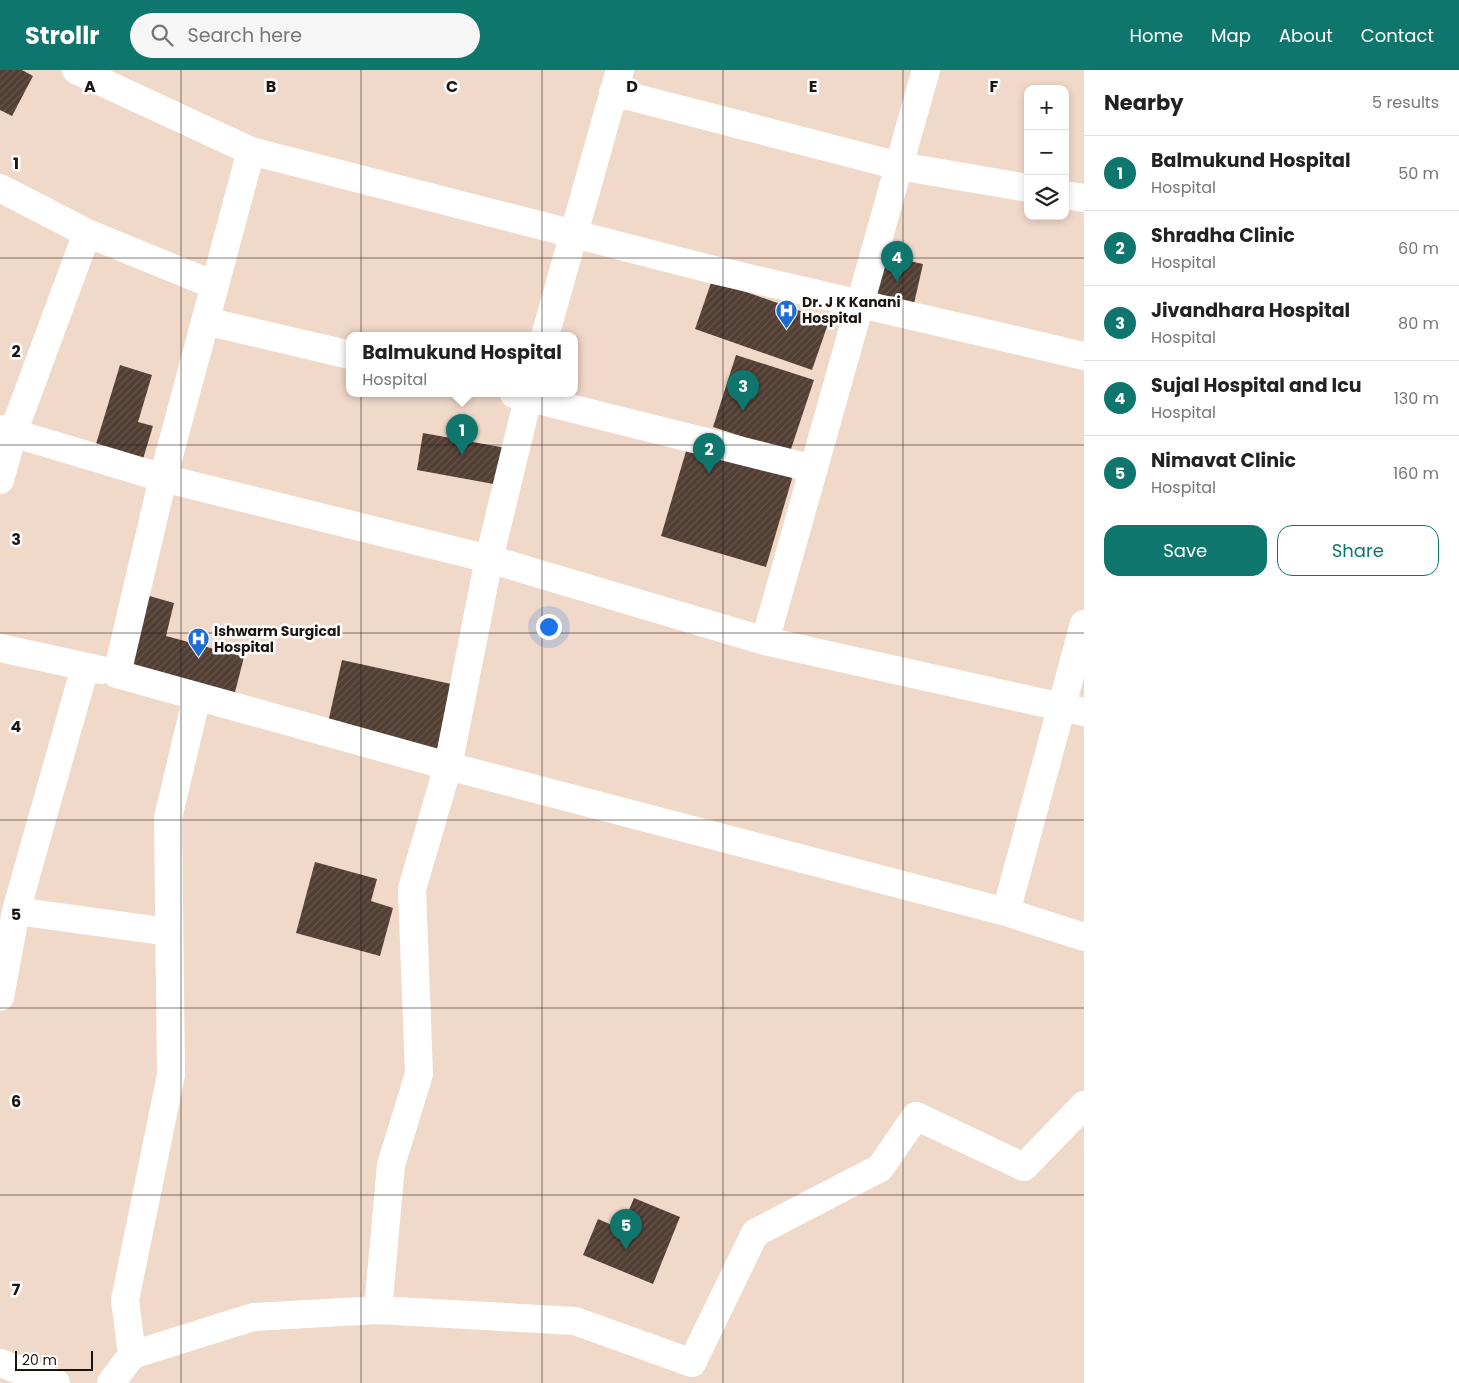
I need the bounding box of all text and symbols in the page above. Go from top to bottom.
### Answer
search box [130,13,480,58]
text: Strollr [25,19,100,52]
icon: search [148,21,176,49]
text: Search here [188,22,302,49]
text: Home [1129,23,1183,48]
text: Map [1211,23,1251,48]
text: About [1279,23,1333,48]
text: Contact [1361,23,1434,48]
text: A [84,75,96,98]
text: B [266,75,276,98]
text: C [446,75,458,98]
text: D [626,75,638,98]
text: E [809,75,817,98]
text: F [990,75,999,98]
map controls [1024,85,1069,220]
button: + [1024,85,1069,130]
text: Nearby [1104,88,1184,117]
text: 5 results [1372,91,1439,114]
button: − [1024,130,1069,175]
text: Balmukund Hospital [1151,147,1351,174]
text: 1 [13,152,19,175]
text: 1 [1117,162,1123,185]
text: 50 m [1398,162,1439,185]
button: layers [1024,175,1069,220]
text: Hospital [1151,176,1216,199]
text: Shradha Clinic [1151,222,1295,249]
text: 2 [1115,237,1125,260]
text: 60 m [1398,237,1439,260]
pin: 4 [881,241,913,282]
text: Hospital [1151,251,1216,274]
place label: Dr. J K Kanani Hospital [802,292,901,328]
text: Jivandhara Hospital [1151,297,1350,324]
hospital icon: Dr. J K Kanani Hospital [774,298,798,329]
text: 3 [1115,312,1125,335]
text: 80 m [1398,312,1439,335]
text: Hospital [1151,326,1216,349]
popup [346,332,578,397]
text: Balmukund Hospital [362,339,562,366]
text: 2 [11,340,21,363]
text: Hospital [362,368,427,391]
pin: 3 [727,370,759,411]
text: Sujal Hospital and Icu [1151,372,1362,399]
text: 4 [1115,387,1125,410]
text: 130 m [1394,387,1439,410]
text: Hospital [1151,401,1216,424]
pin: 1 [446,414,478,455]
pin: 2 [693,433,725,474]
text: Nimavat Clinic [1151,447,1296,474]
text: 5 [1115,462,1125,485]
text: 160 m [1393,462,1439,485]
text: Hospital [1151,476,1216,499]
button: Save [1104,525,1267,576]
button: Share [1277,525,1439,576]
text: 3 [11,528,21,551]
your location [536,614,562,640]
place label: Ishwarm Surgical Hospital [214,621,341,657]
hospital icon: Ishwarm Surgical Hospital [186,627,210,658]
text: 4 [11,715,22,738]
text: 5 [11,903,21,926]
text: 6 [11,1090,21,1113]
pin: 5 [610,1209,642,1250]
text: 7 [12,1278,21,1301]
scale bar [15,1348,92,1371]
text: 20 m [22,1350,57,1370]

